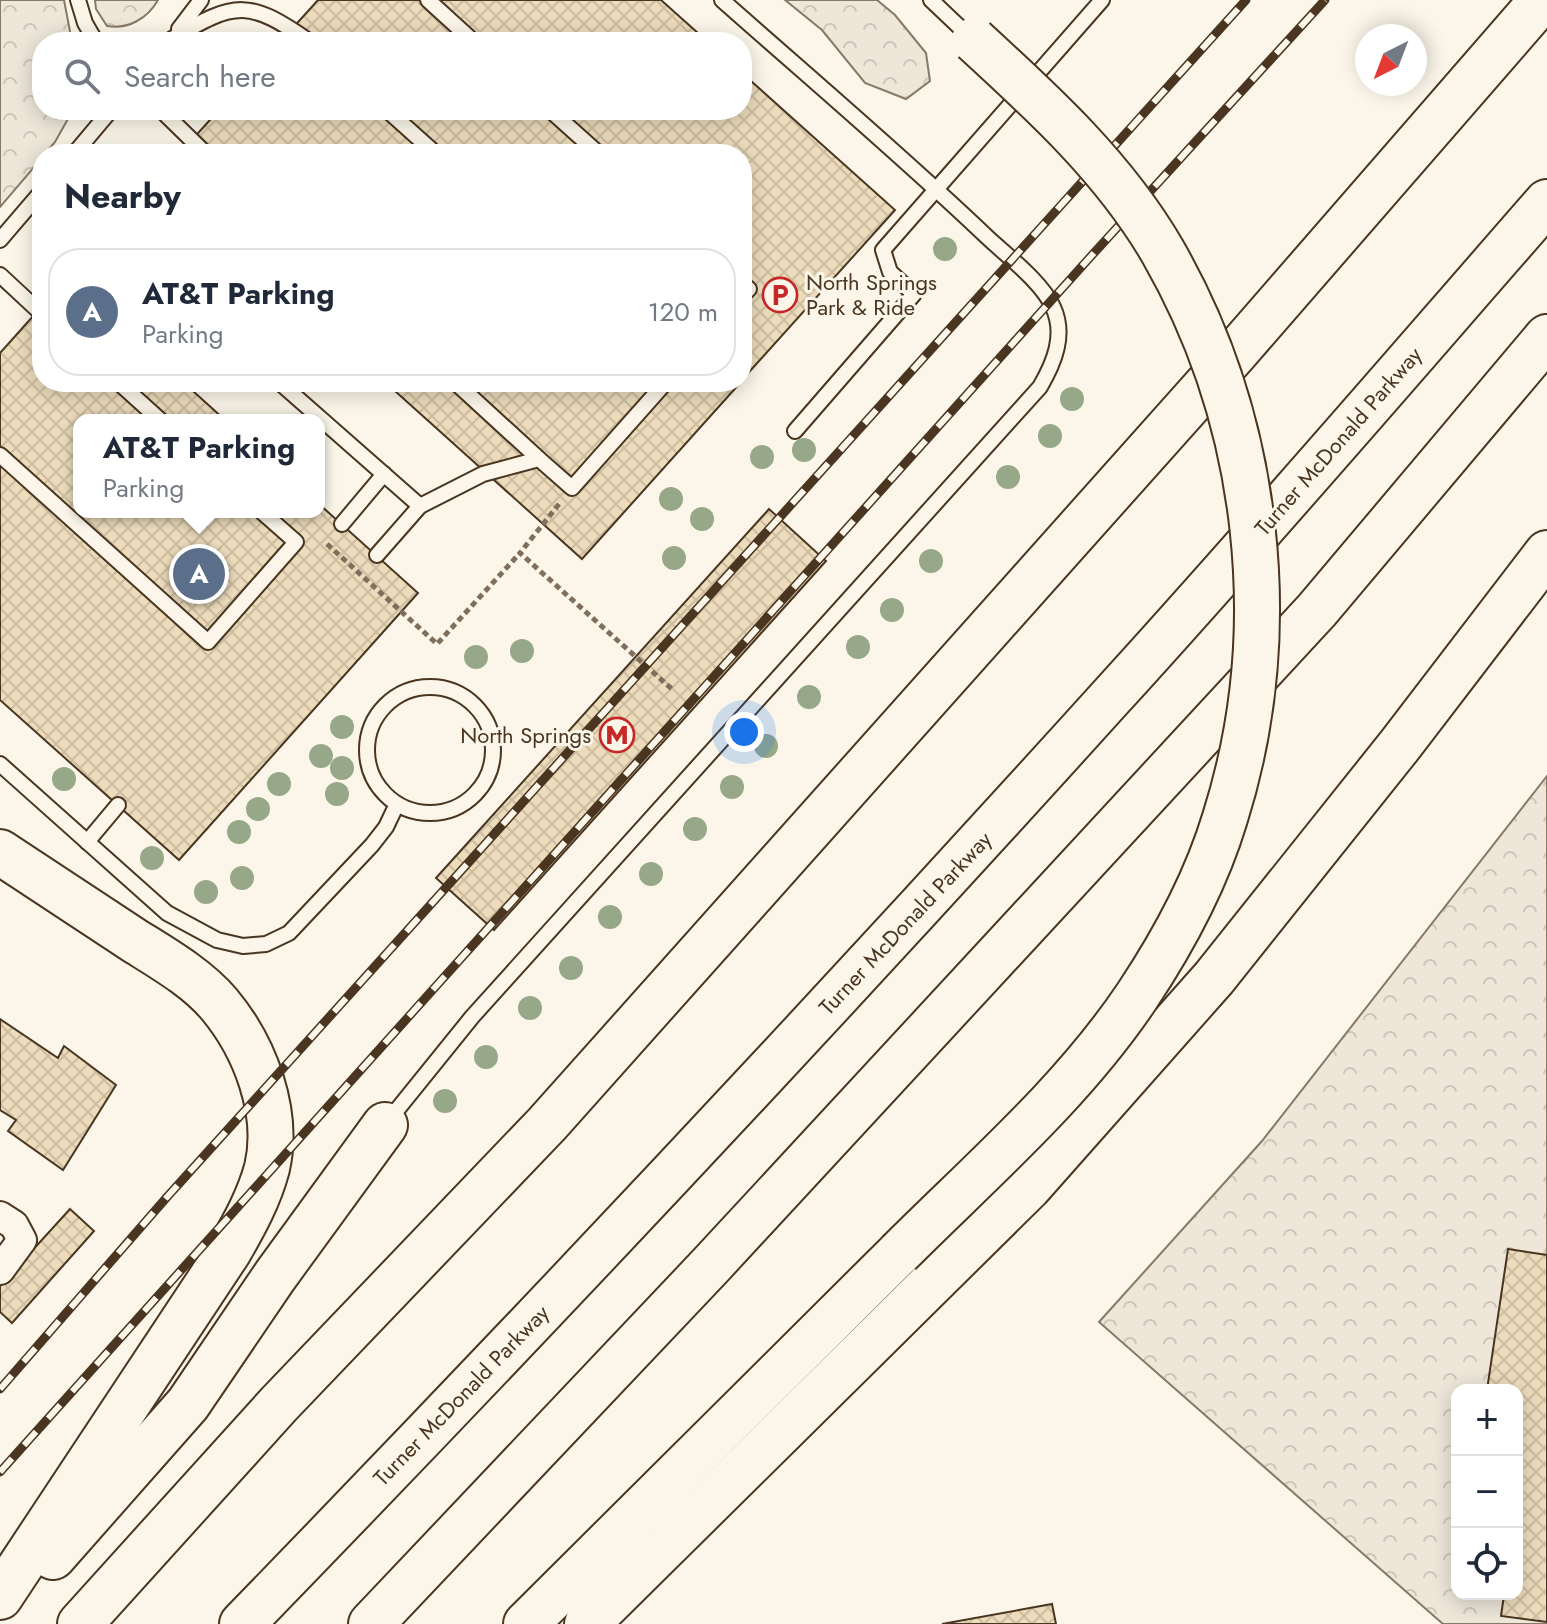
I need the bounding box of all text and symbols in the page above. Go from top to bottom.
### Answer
north arrow [1355,24,1427,96]
search box [32,32,752,120]
icon: search [60,54,104,98]
text: Search here [124,55,276,98]
text: Nearby [64,172,181,221]
place label: North Springs Park & Ride [806,266,937,323]
text: AT&T Parking [142,272,335,315]
parking icon: North Springs Park & Ride [761,276,799,314]
text: A [82,293,102,331]
text: 120 m [648,293,718,331]
text: Parking [142,315,224,353]
street label: Turner McDonald Parkway [1247,339,1429,542]
popup [73,414,325,518]
text: AT&T Parking [103,426,295,469]
text: Parking [103,469,184,507]
pin: A [173,544,225,604]
your location [724,712,764,752]
metro station icon: North Springs [598,716,636,754]
place label: North Springs [460,719,591,751]
street label: Turner McDonald Parkway [811,824,999,1022]
street label: Turner McDonald Parkway [366,1297,556,1493]
map controls [1451,1384,1523,1600]
button: + [1451,1384,1523,1456]
button: − [1451,1456,1523,1528]
button: locate [1451,1528,1523,1600]

